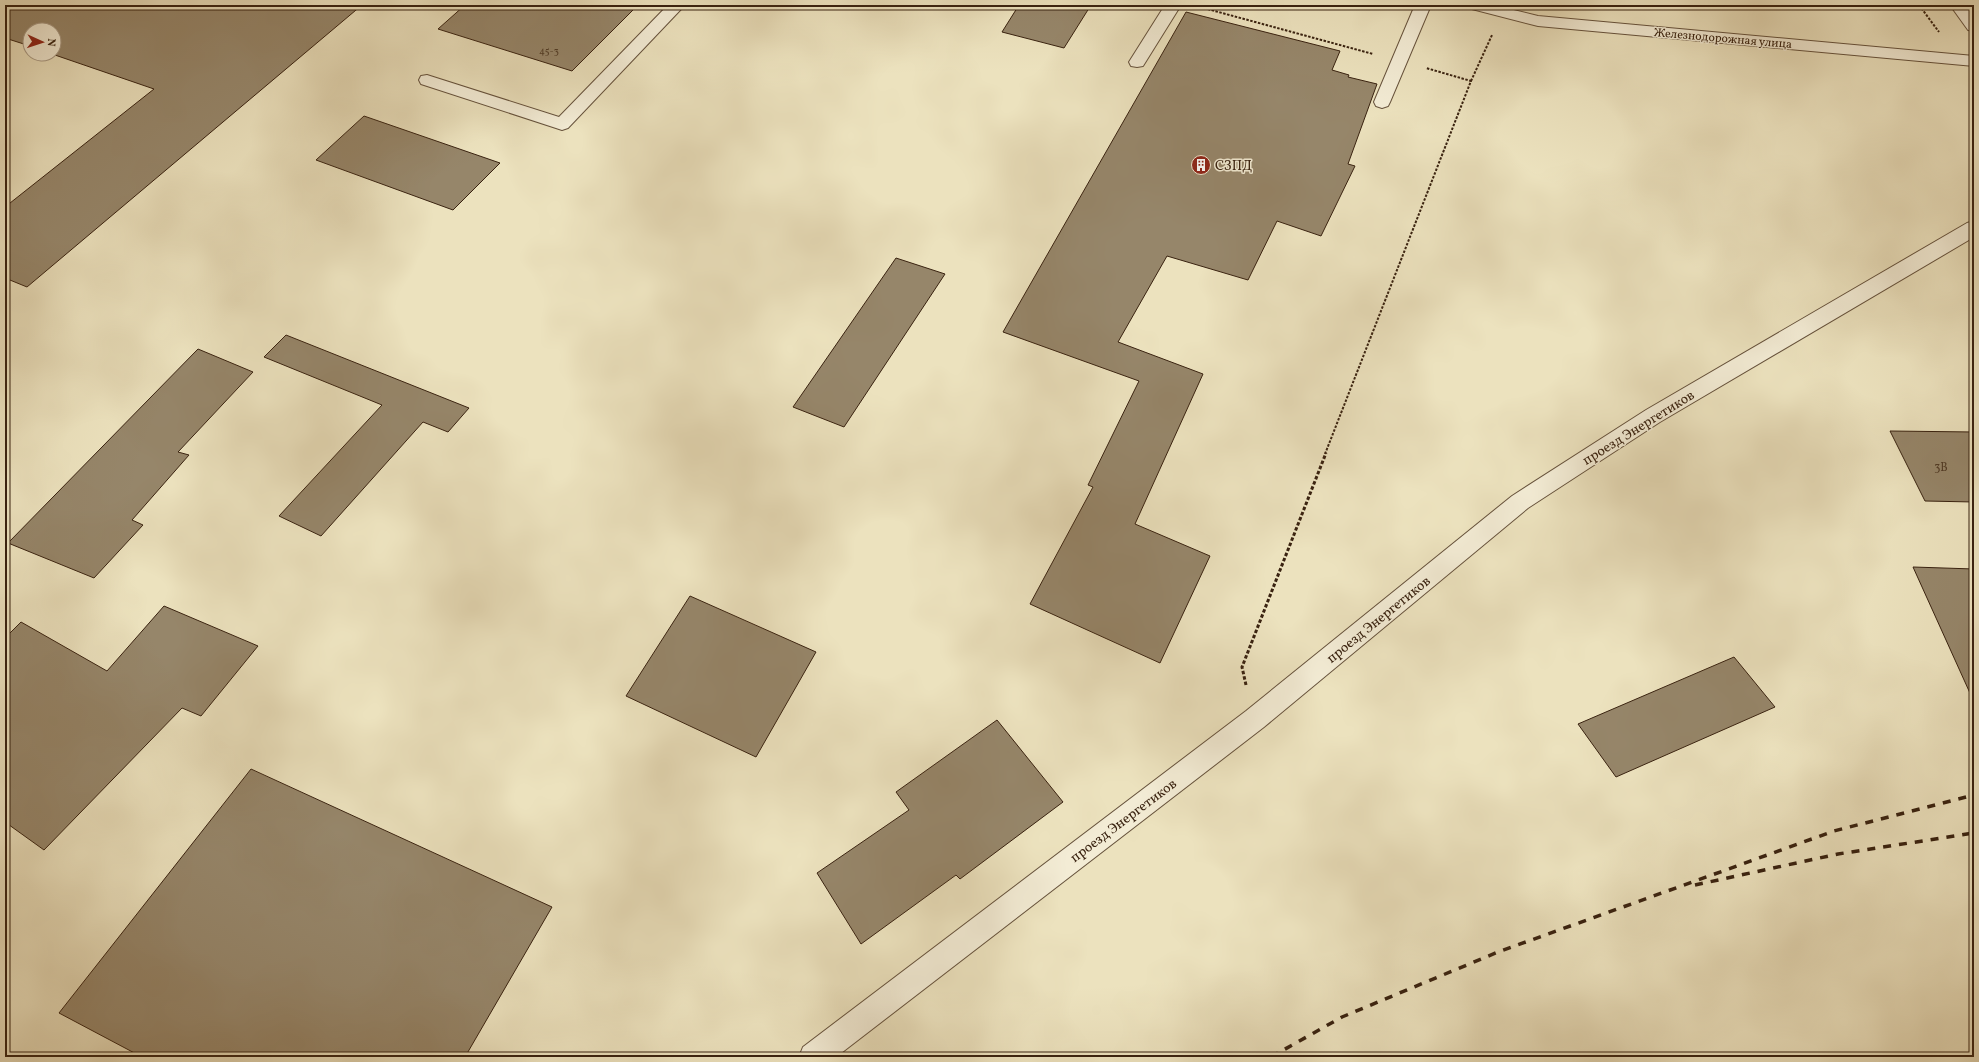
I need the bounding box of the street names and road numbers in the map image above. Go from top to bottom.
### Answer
street label: Железнодорожная улица [1653,25,1793,53]
street label: проезд Энергетиков [1579,386,1698,470]
street label: проезд Энергетиков [1323,572,1435,668]
street label: проезд Энергетиков [1067,775,1181,868]

